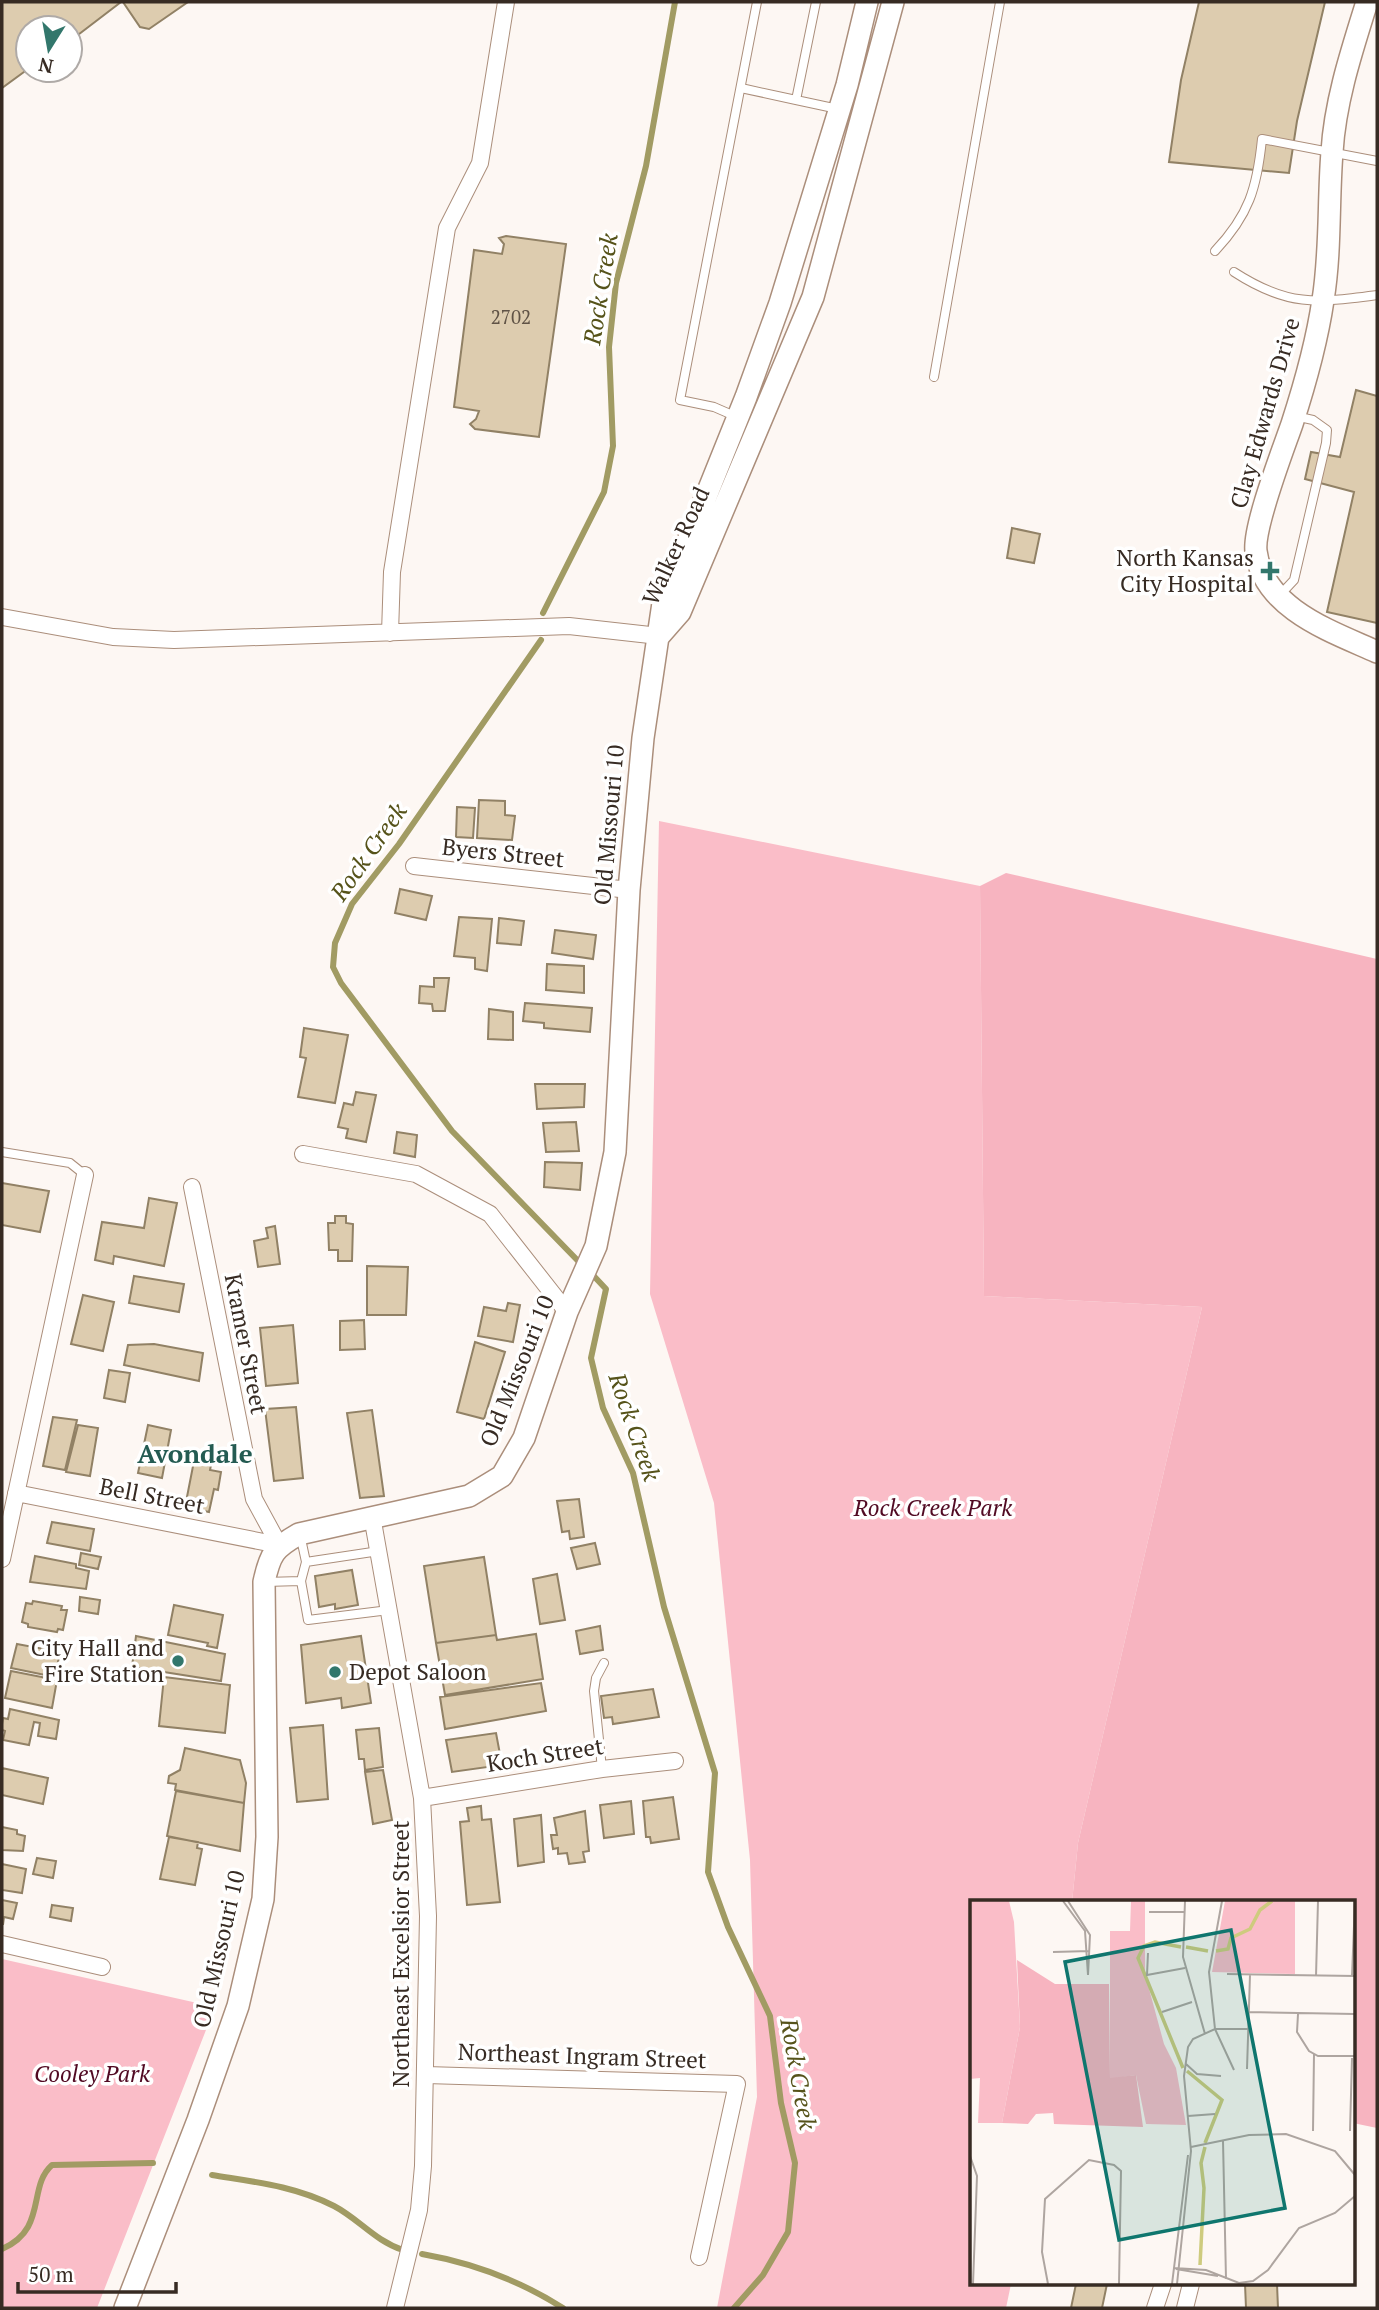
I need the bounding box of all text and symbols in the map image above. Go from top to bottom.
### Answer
north arrow [14,14,84,84]
text: N [36,52,55,80]
water label: Rock Creek [575,230,625,348]
house number: 2702 [491,304,531,329]
street label: Clay Edwards Drive [1222,314,1307,512]
street label: Walker Road [635,481,717,610]
place label: North Kansas City Hospital [1116,542,1254,599]
marker: North Kansas City Hospital [1260,561,1280,581]
street label: Old Missouri 10 [586,743,631,906]
water label: Rock Creek [322,796,414,907]
street label: Byers Street [440,831,566,874]
street label: Kramer Street [218,1271,275,1417]
street label: Old Missouri 10 [472,1290,561,1451]
water label: Rock Creek [601,1367,669,1485]
district label: Avondale [137,1436,253,1470]
street label: Bell Street [97,1470,208,1521]
park label: Rock Creek Park [853,1492,1013,1523]
place label: City Hall and Fire Station [31,1632,164,1689]
marker: City Hall and Fire Station [170,1653,186,1669]
place label: Depot Saloon [349,1656,487,1687]
marker: Depot Saloon [327,1664,343,1680]
street label: Koch Street [484,1730,606,1779]
street label: Northeast Excelsior Street [385,1820,416,2087]
street label: Old Missouri 10 [185,1867,252,2031]
inset map [970,1900,1354,2286]
water label: Rock Creek [773,2015,825,2132]
street label: Northeast Ingram Street [457,2036,707,2075]
park label: Cooley Park [34,2058,151,2089]
scale bar [18,2250,175,2294]
text: 50 m [28,2260,74,2288]

